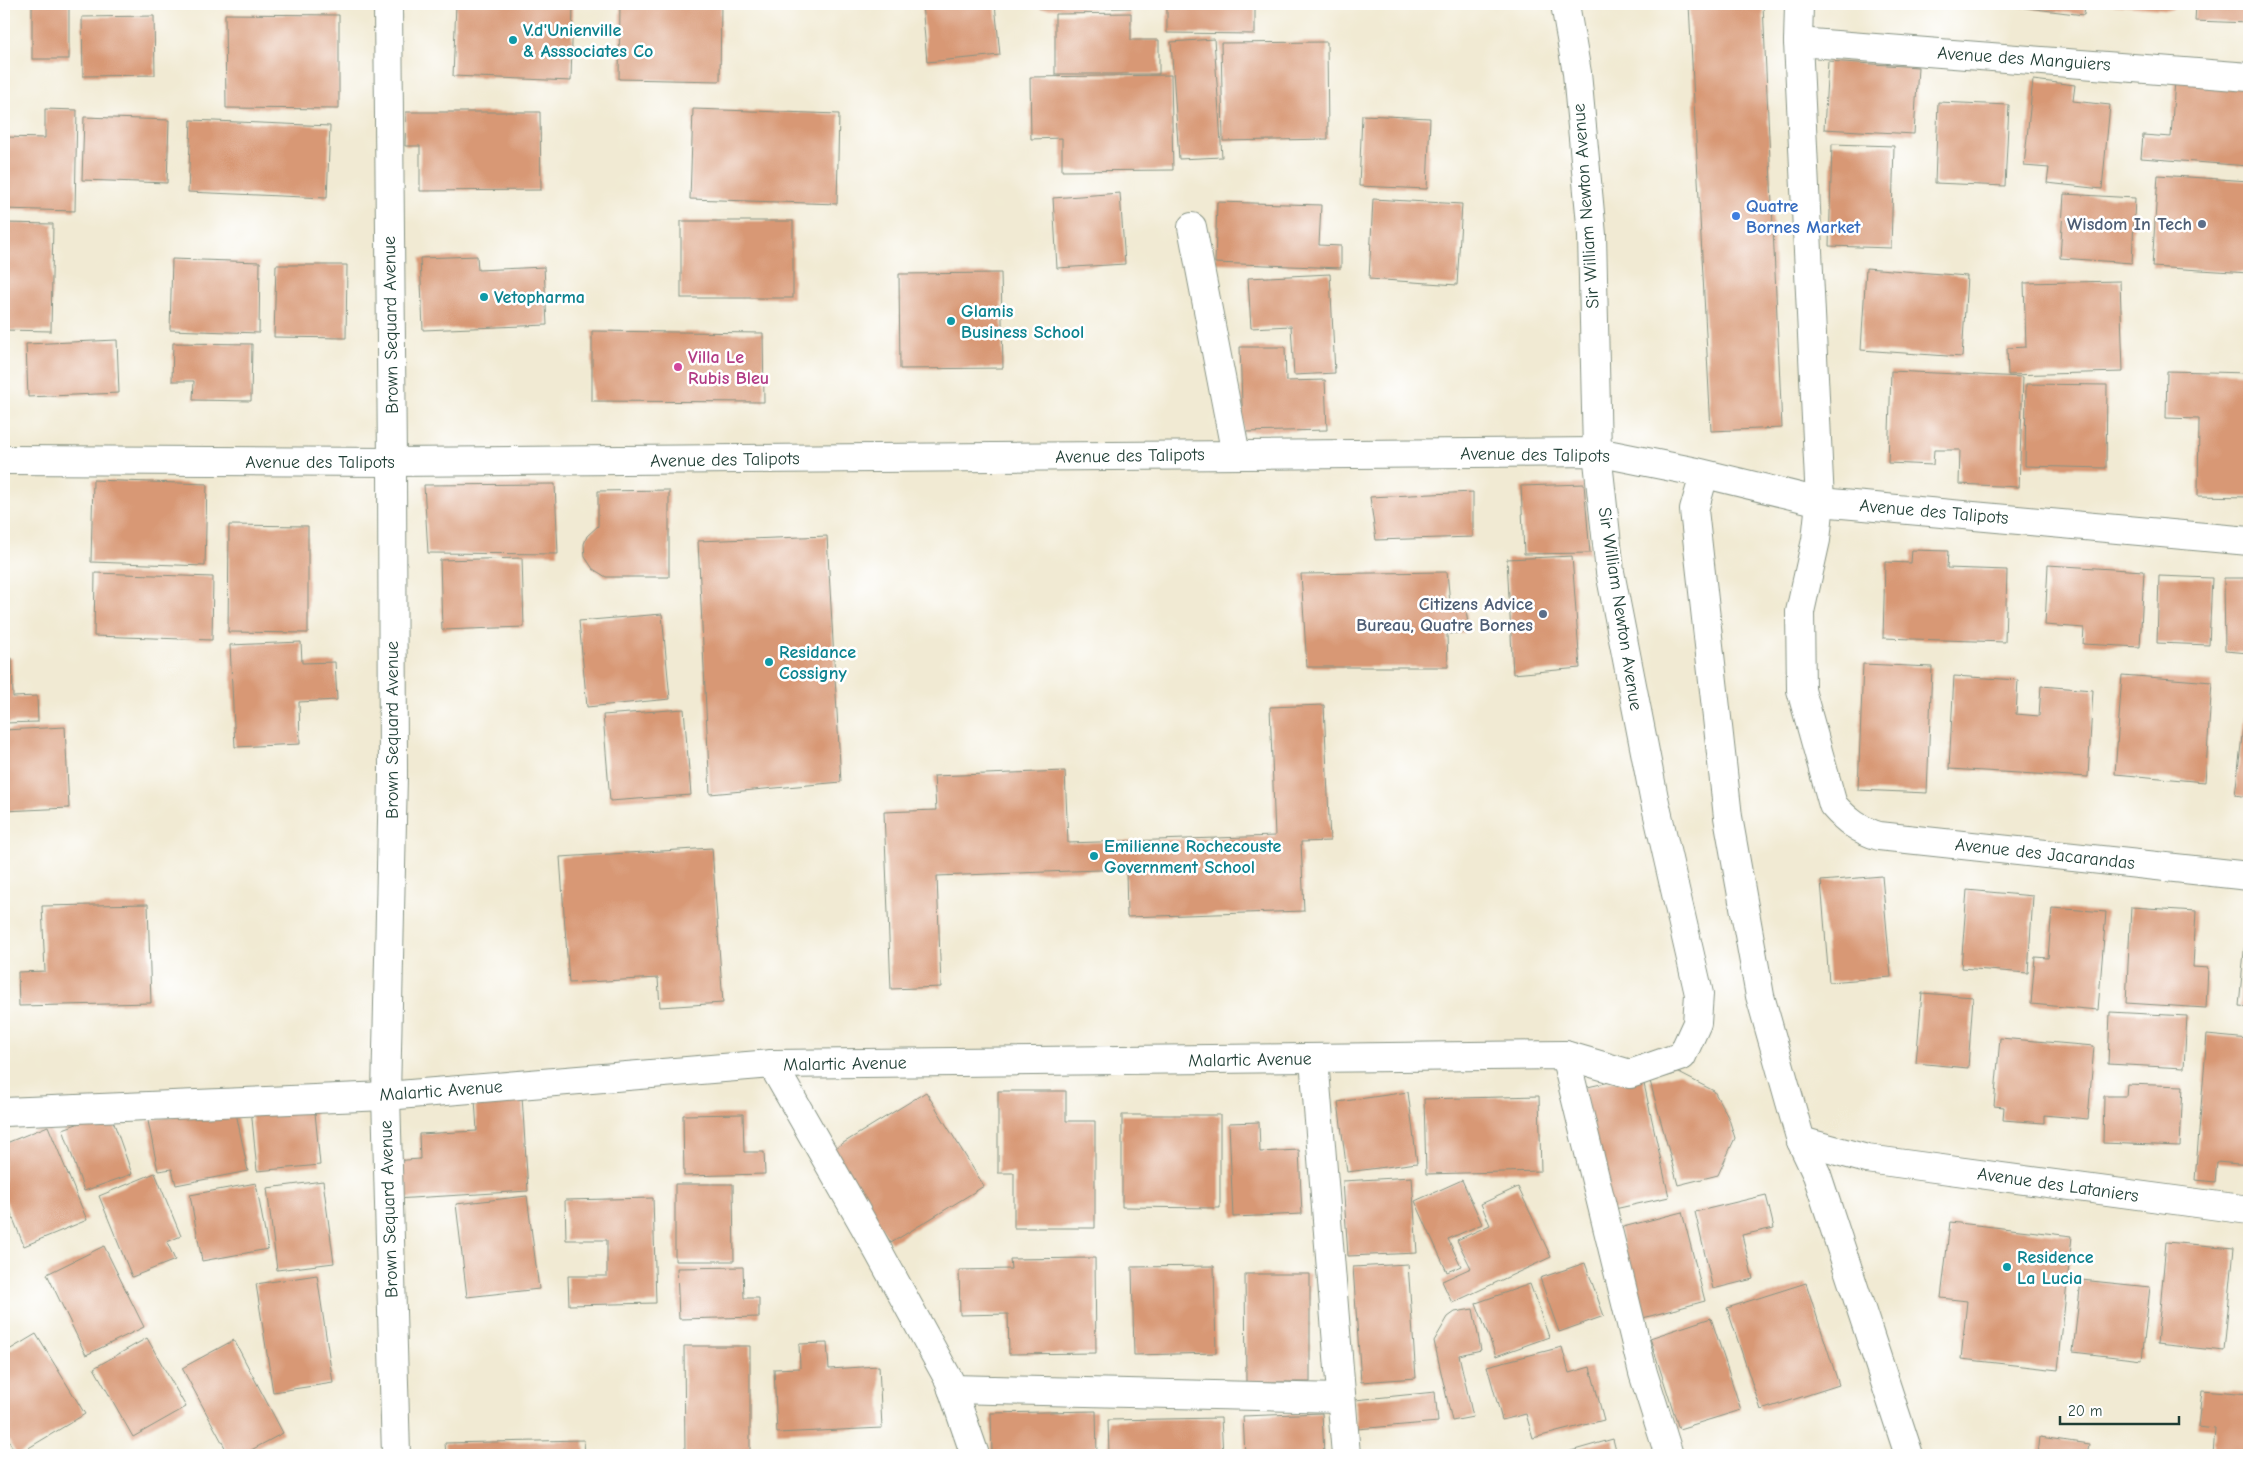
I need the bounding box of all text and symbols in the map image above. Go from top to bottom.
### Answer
place label: V.d'Unienville & Asssociates Co [523,20,653,62]
marker: V.d'Unienville & Asssociates Co [507,34,519,46]
street label: Avenue des Manguiers [1937,42,2111,76]
street label: Sir William Newton Avenue [1568,103,1604,309]
place label: Quatre Bornes Market [1746,196,1861,238]
marker: Quatre Bornes Market [1730,210,1742,222]
place label: Wisdom In Tech [2067,214,2192,235]
marker: Wisdom In Tech [2196,218,2208,230]
street label: Brown Sequard Avenue [379,236,403,414]
place label: Vetopharma [494,287,585,308]
marker: Vetopharma [478,291,490,303]
place label: Glamis Business School [961,301,1084,343]
marker: Glamis Business School [945,315,957,327]
place label: Villa Le Rubis Bleu [688,347,769,389]
marker: Villa Le Rubis Bleu [672,361,684,373]
street label: Avenue des Talipots [1460,443,1610,467]
street label: Avenue des Talipots [1055,444,1205,468]
street label: Avenue des Talipots [650,448,800,472]
street label: Avenue des Talipots [245,452,395,473]
street label: Avenue des Talipots [1859,495,2009,529]
street label: Sir William Newton Avenue [1594,506,1646,712]
place label: Citizens Advice Bureau, Quatre Bornes [1356,594,1533,636]
marker: Citizens Advice Bureau, Quatre Bornes [1537,608,1549,620]
street label: Brown Sequard Avenue [382,641,403,819]
place label: Residance Cossigny [779,642,856,684]
marker: Residance Cossigny [763,656,775,668]
street label: Avenue des Jacarandas [1954,834,2136,874]
place label: Emilienne Rochecouste Government School [1104,836,1281,878]
marker: Emilienne Rochecouste Government School [1088,850,1100,862]
street label: Malartic Avenue [1188,1048,1312,1072]
street label: Malartic Avenue [783,1052,907,1076]
street label: Malartic Avenue [379,1076,503,1106]
street label: Brown Sequard Avenue [375,1120,403,1298]
street label: Avenue des Lataniers [1976,1163,2140,1207]
place label: Residence La Lucia [2017,1247,2094,1289]
marker: Residence La Lucia [2001,1261,2013,1273]
scale bar [2060,1394,2179,1426]
text: 20 m [2068,1402,2102,1420]

